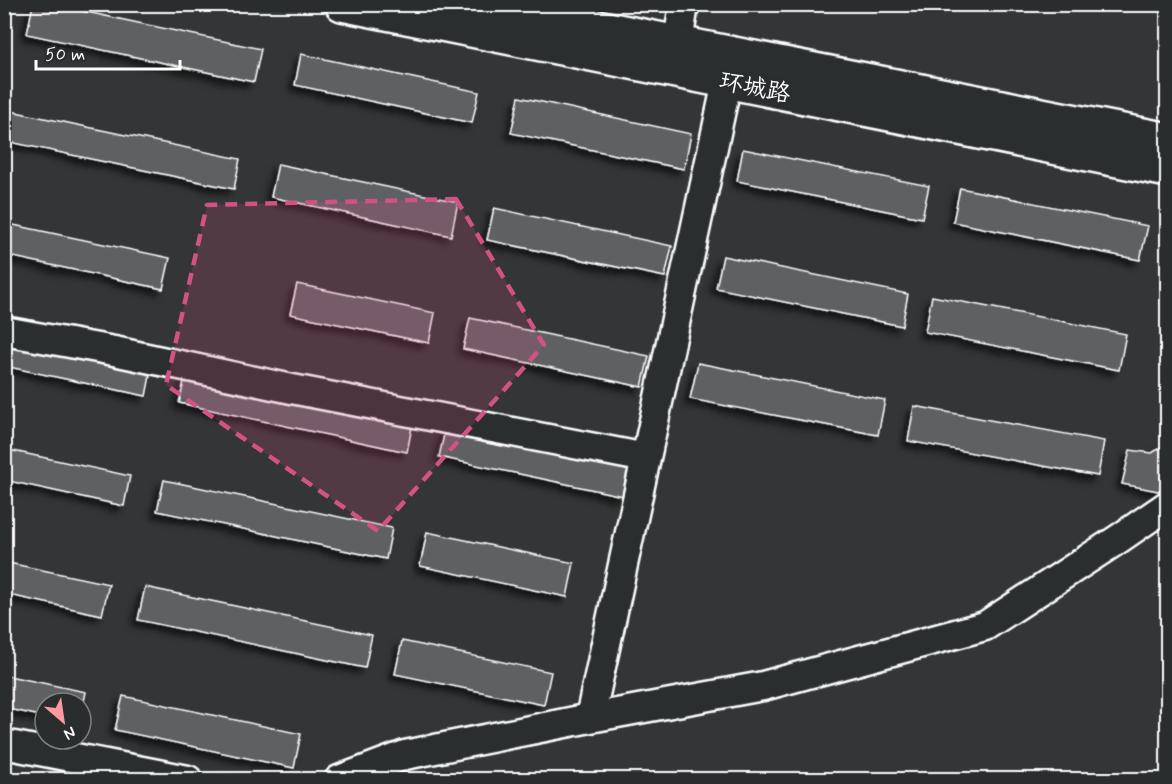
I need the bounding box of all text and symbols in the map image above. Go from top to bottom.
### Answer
scale bar [36,33,180,71]
text: 50 m [45,43,85,67]
street label: 环城路 [716,66,793,111]
north arrow [33,691,93,751]
text: N [60,721,79,745]

